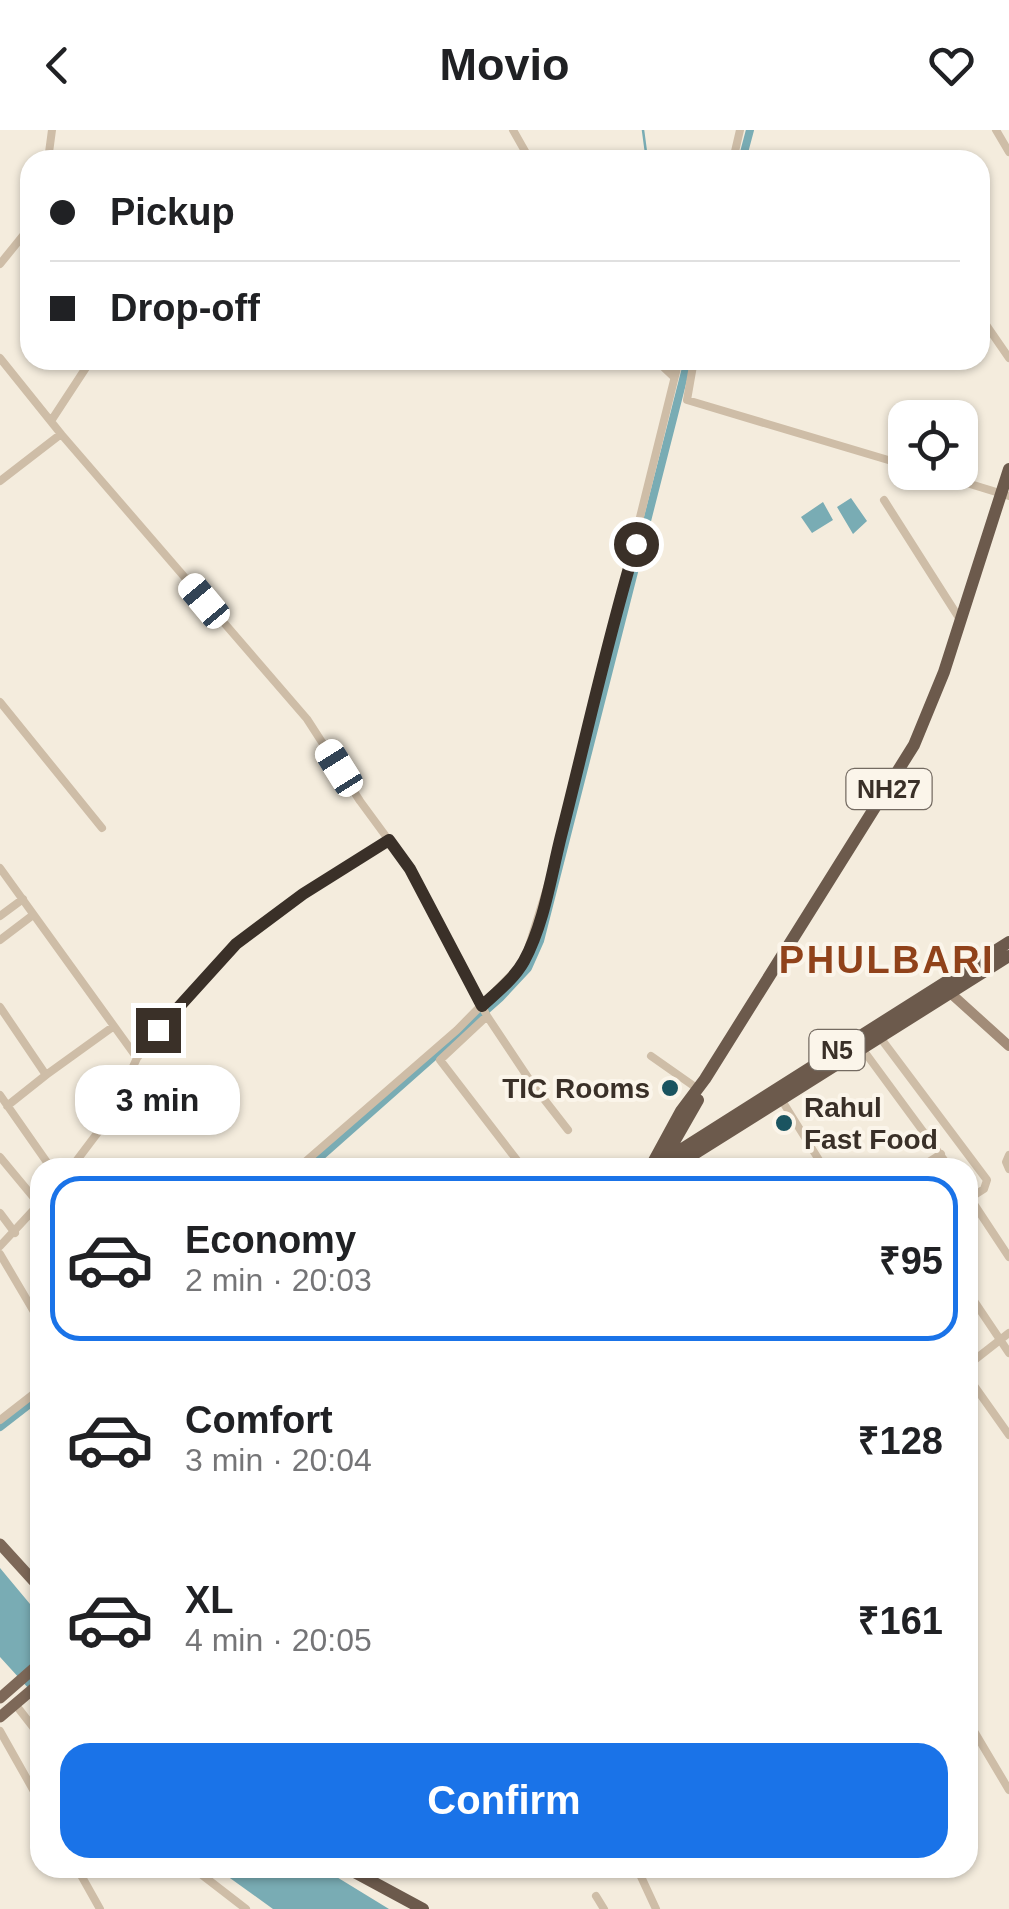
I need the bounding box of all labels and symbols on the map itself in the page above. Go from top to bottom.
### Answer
route start [614,522,659,567]
car [173,568,235,634]
car [310,735,368,801]
road number: NH27 [846,769,932,809]
district label: PHULBARI [779,939,995,981]
route end [136,1008,181,1053]
road number: N5 [810,1030,864,1070]
callout: 3 min [76,1065,240,1135]
place label: TIC Rooms [502,1073,650,1104]
marker: TIC Rooms [659,1077,681,1099]
place label: Rahul Fast Food [804,1092,938,1155]
marker: Rahul Fast Food [773,1112,795,1134]

